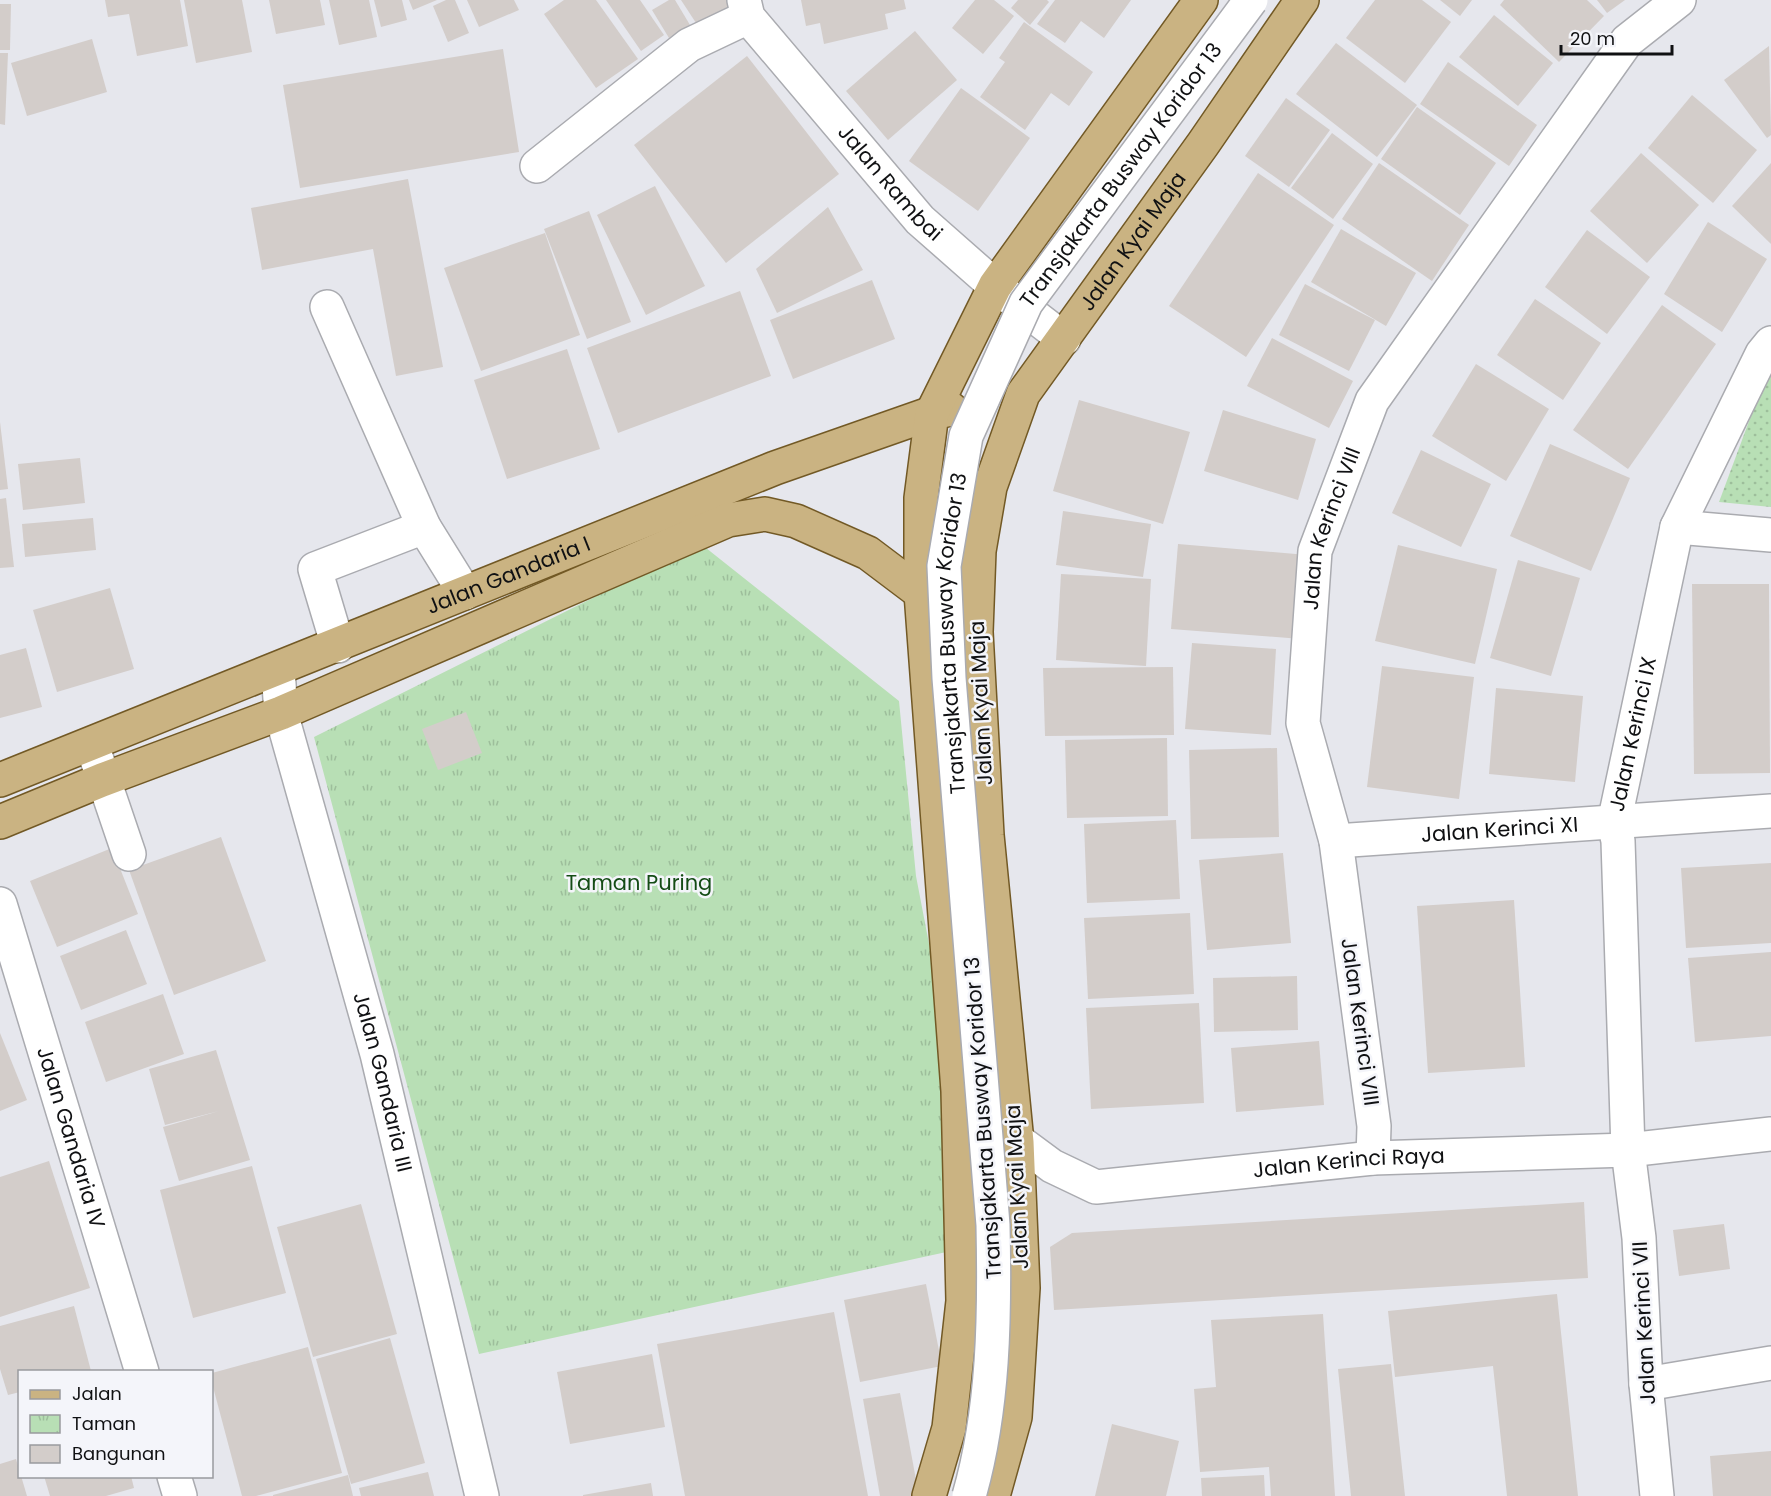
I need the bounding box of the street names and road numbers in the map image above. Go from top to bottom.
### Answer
street label: Transjakarta Busway Koridor 13 [1013,37,1228,313]
street label: Jalan Rambai [831,118,949,247]
street label: Jalan Kyai Maja [1073,166,1192,316]
street label: Jalan Kerinci VIII [1296,443,1367,611]
street label: Transjakarta Busway Koridor 13 [928,470,974,795]
street label: Jalan Gandaria I [422,529,594,621]
street label: Jalan Kyai Maja [962,620,999,786]
street label: Jalan Kerinci IX [1602,654,1663,814]
street label: Jalan Kerinci XI [1420,809,1579,849]
street label: Jalan Kerinci VIII [1334,936,1387,1108]
street label: Transjakarta Busway Koridor 13 [957,956,1008,1280]
street label: Jalan Gandaria III [346,989,420,1175]
street label: Jalan Gandaria IV [30,1043,113,1232]
street label: Jalan Kyai Maja [998,1104,1035,1270]
street label: Jalan Kerinci Raya [1251,1141,1445,1184]
street label: Jalan Kerinci VII [1625,1240,1662,1406]

